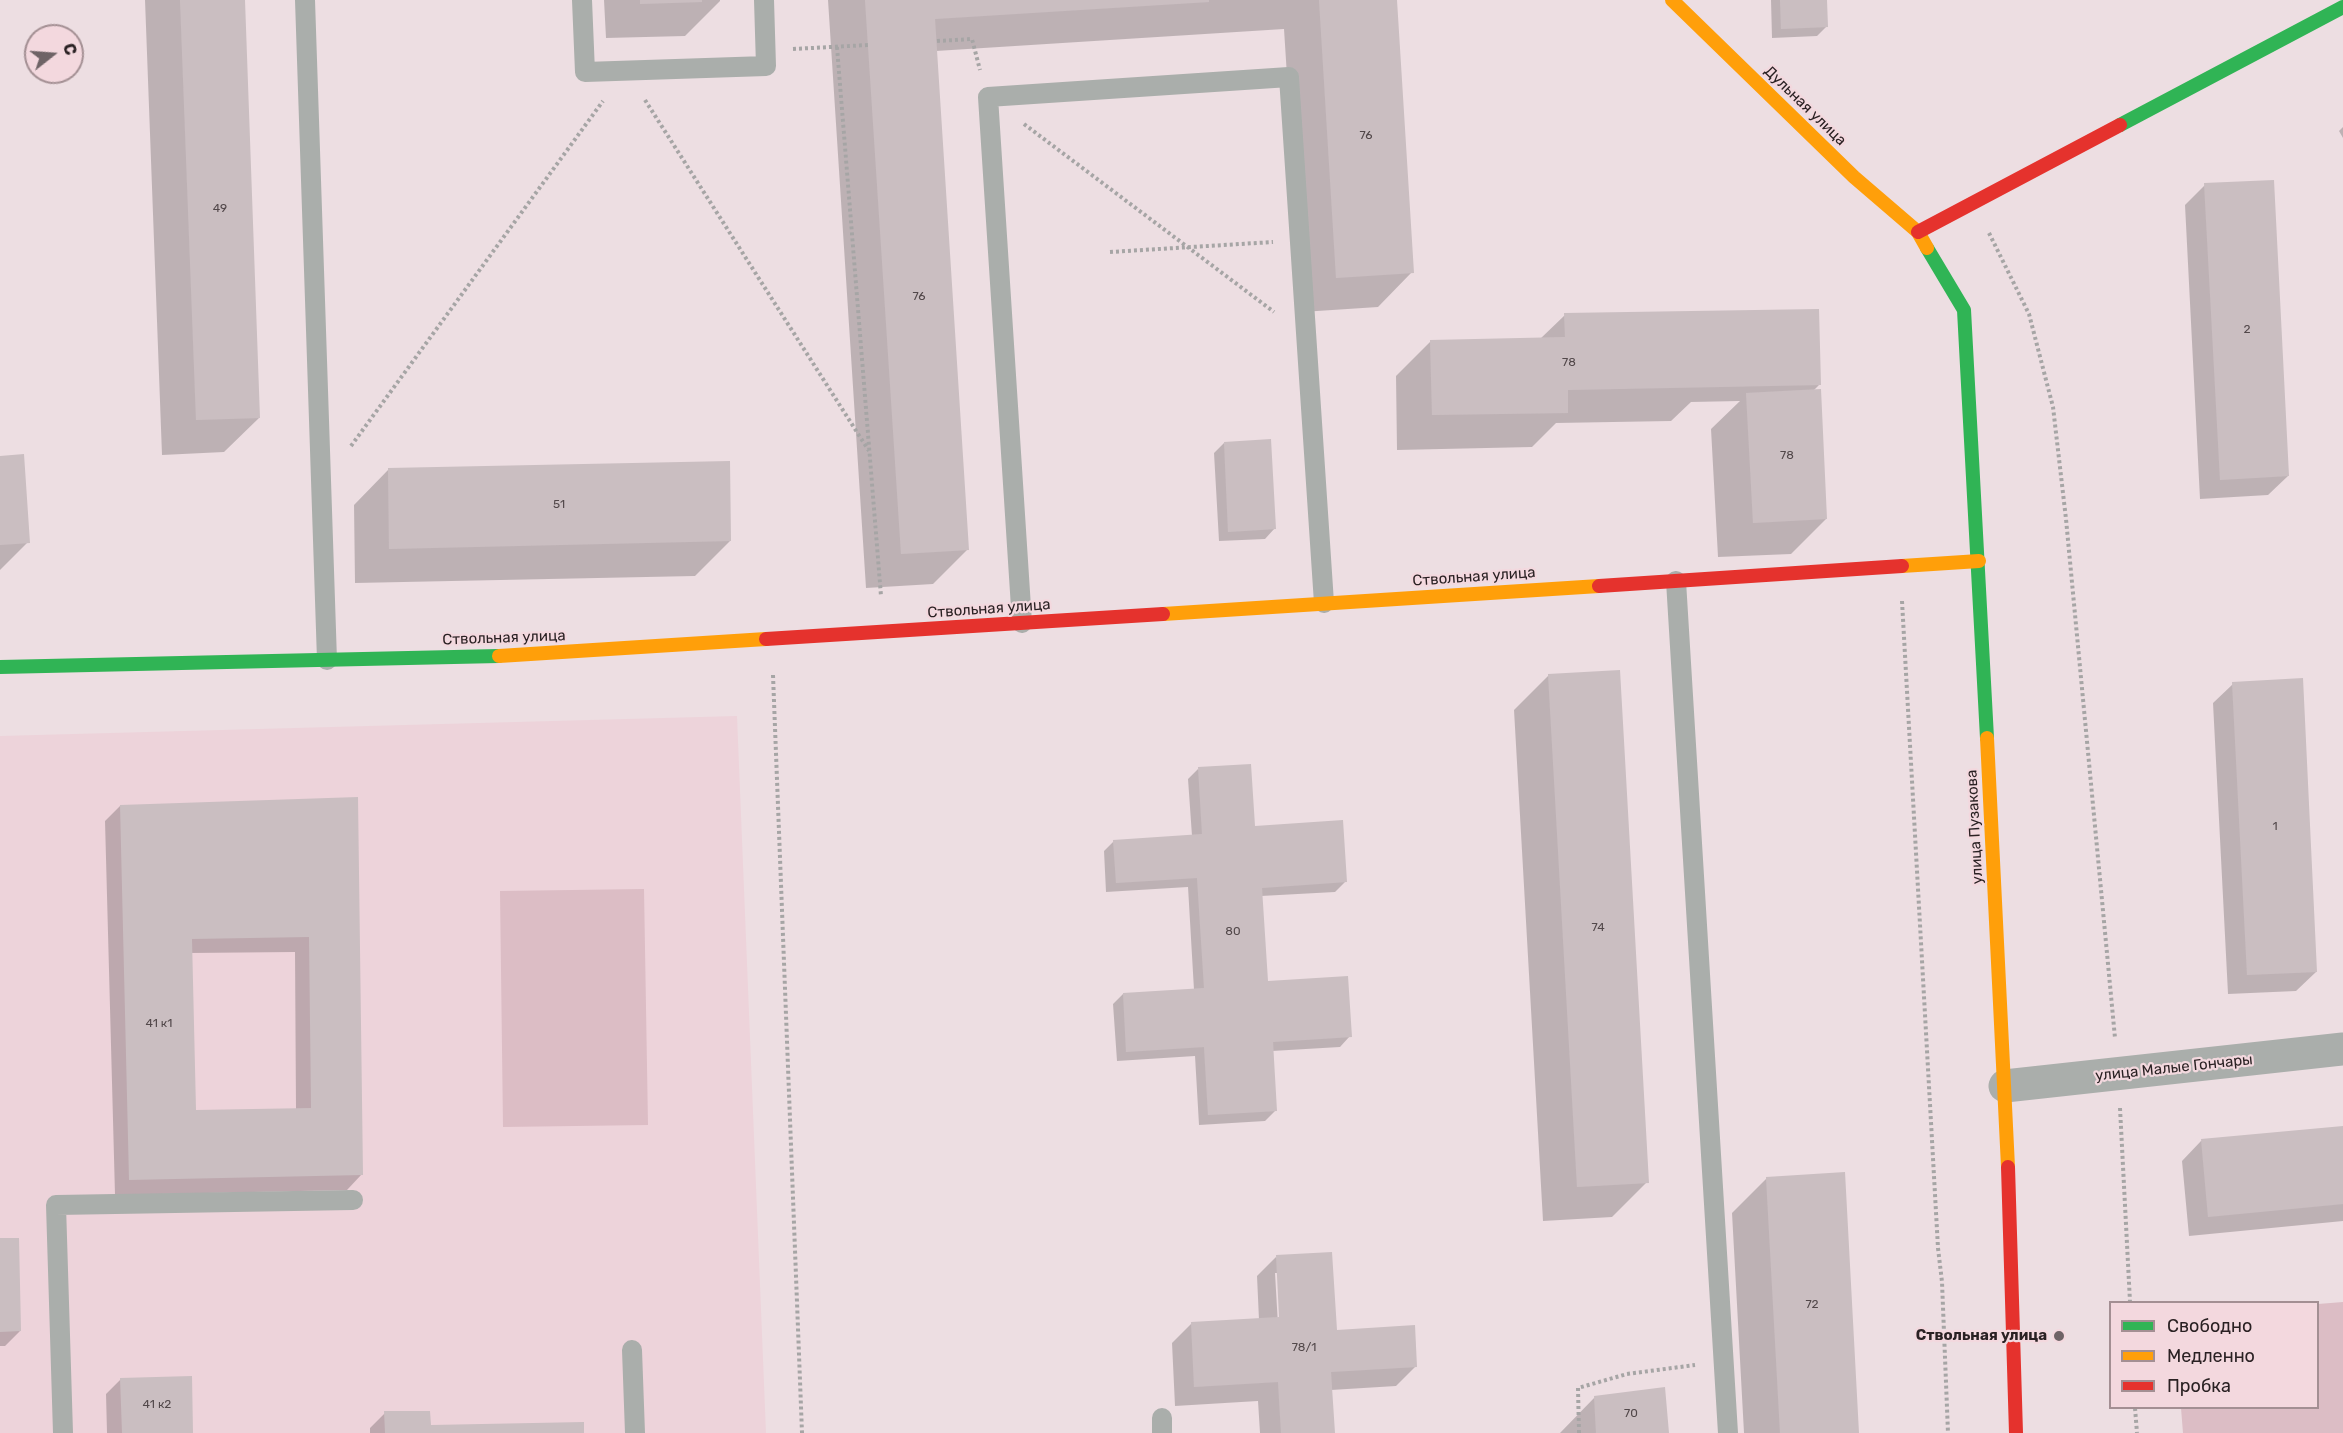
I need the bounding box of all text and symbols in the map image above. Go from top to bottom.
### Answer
north arrow [24,24,84,84]
text: С [59,41,81,57]
street label: Дульная улица [1760,62,1850,150]
house number: 76 [1359,129,1373,143]
house number: 49 [213,202,227,216]
house number: 76 [912,290,926,304]
house number: 2 [2243,323,2251,337]
house number: 78 [1562,356,1576,370]
house number: 78 [1780,449,1794,463]
house number: 51 [553,498,565,512]
street label: Ствольная улица [1412,564,1536,590]
street label: Ствольная улица [927,596,1051,622]
street label: Ствольная улица [442,627,566,649]
street label: улица Пузакова [1963,769,1987,885]
house number: 1 [2272,820,2278,834]
house number: 74 [1591,921,1605,935]
house number: 80 [1225,925,1241,939]
house number: 41 к1 [146,1017,172,1031]
street label: улица Малые Гончары [2094,1051,2254,1085]
house number: 72 [1805,1298,1819,1312]
legend [2109,1301,2319,1409]
text: Свободно [2167,1315,2252,1337]
place label: Ствольная улица [1916,1327,2047,1345]
marker: Ствольная улица [2052,1329,2066,1343]
house number: 78/1 [1292,1341,1316,1355]
text: Медленно [2167,1345,2255,1367]
text: Пробка [2167,1375,2231,1397]
house number: 41 к2 [143,1398,171,1412]
house number: 70 [1624,1407,1638,1421]

